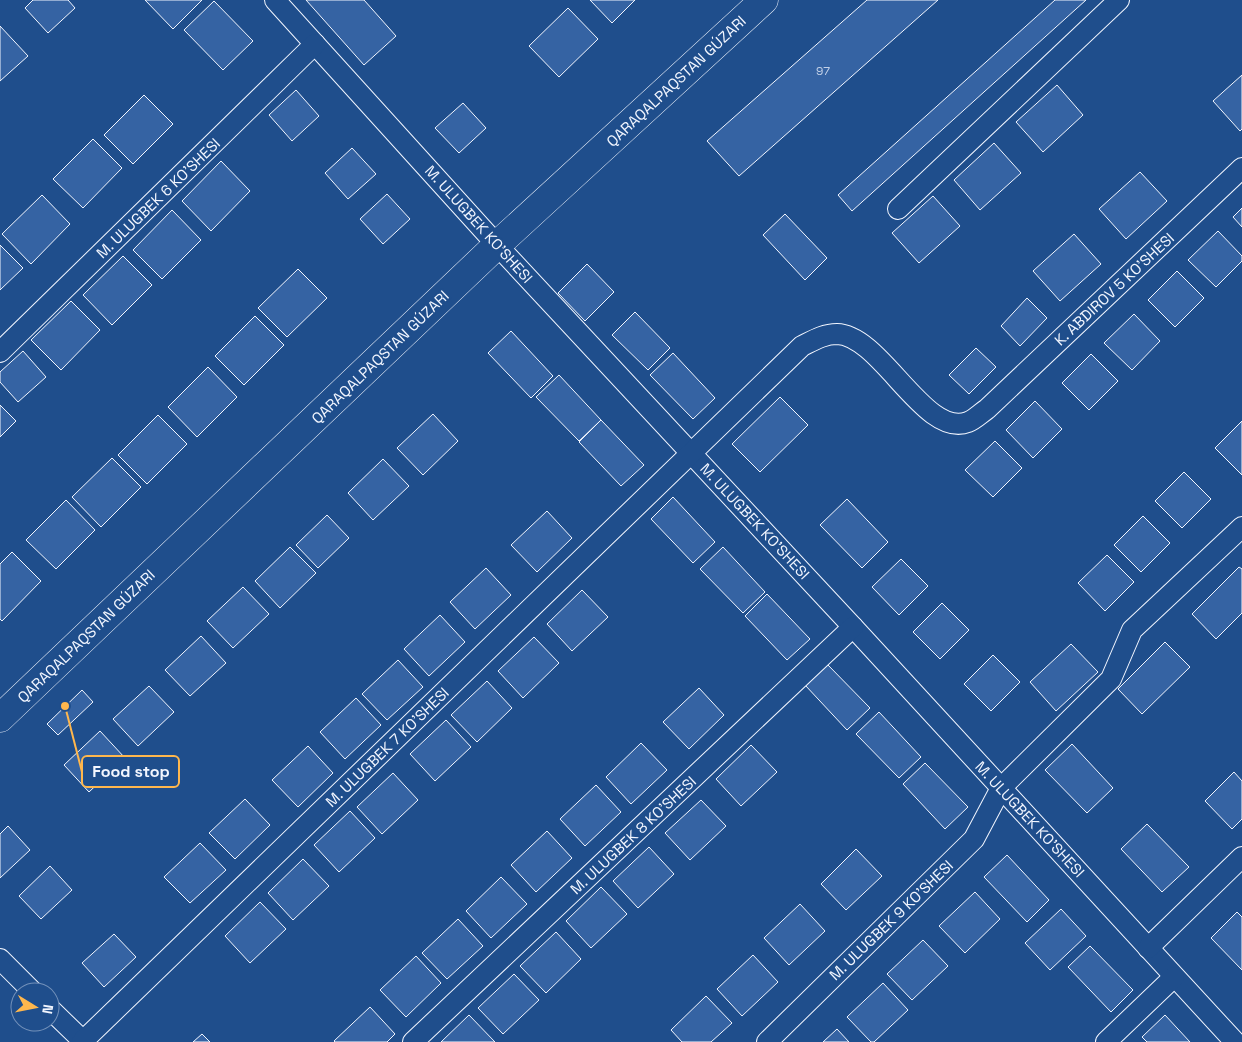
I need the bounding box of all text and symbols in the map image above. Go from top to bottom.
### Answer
street label: QARAQALPAQSTAN GÚZARI [602,11,750,151]
house number: 97 [816,63,830,79]
street label: M. ULUGBEK 6 KO'SHESI [92,134,224,262]
street label: M. ULUGBEK KO'SHESI [421,161,537,287]
street label: K. ABDIROV 5 KO'SHESI [1050,229,1178,349]
street label: QARAQALPAQSTAN GÚZARI [307,286,453,428]
street label: M. ULUGBEK KO'SHESI [696,459,814,583]
street label: QARAQALPAQSTAN GÚZARI [13,565,159,707]
street label: M. ULUGBEK 7 KO'SHESI [321,683,453,811]
callout: Food stop [82,756,179,787]
street label: M. ULUGBEK KO'SHESI [971,757,1089,881]
text: Food stop [92,761,170,782]
street label: M. ULUGBEK 8 KO'SHESI [566,772,700,898]
street label: M. ULUGBEK 9 KO'SHESI [825,856,957,984]
north arrow [10,982,60,1032]
text: N [38,1003,57,1015]

